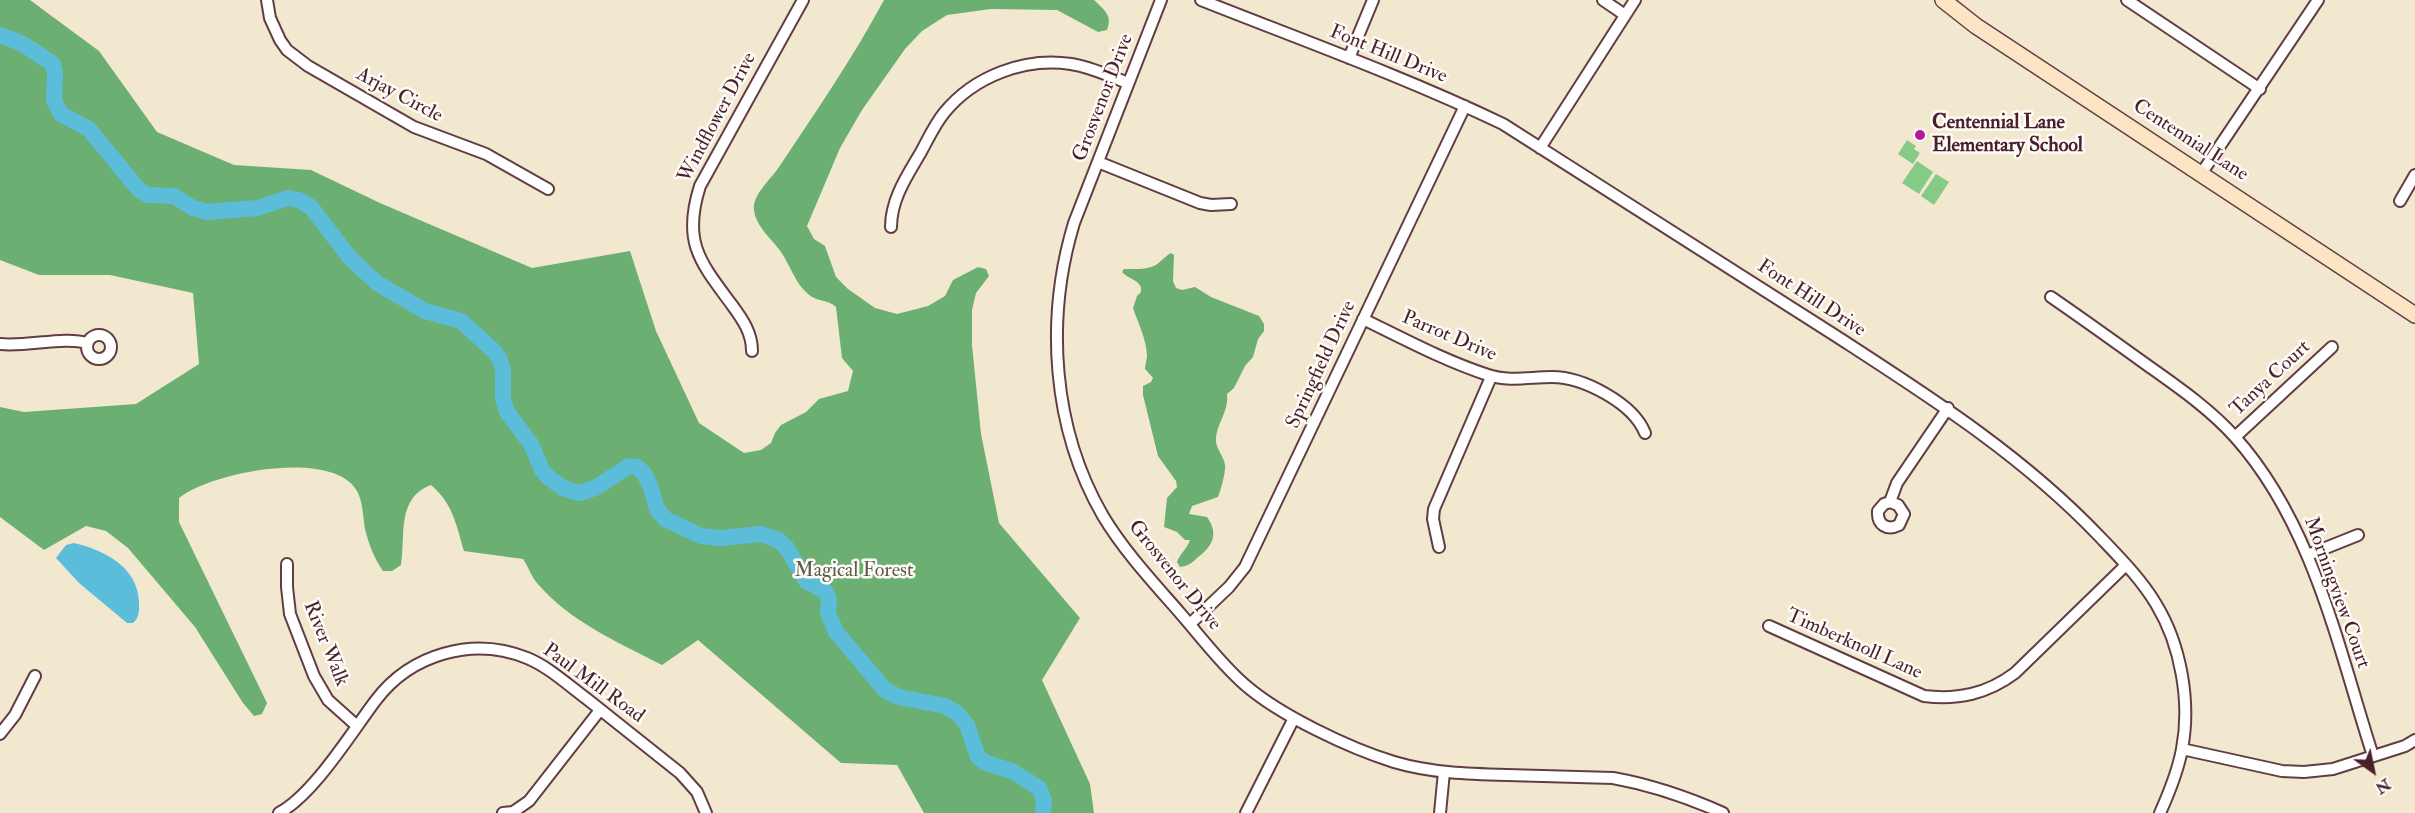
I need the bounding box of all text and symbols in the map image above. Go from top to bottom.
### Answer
street label: Font Hill Drive [1326,21,1450,89]
street label: Grosvenor Drive [1069,31,1139,165]
street label: Windflower Drive [674,49,762,187]
street label: Arjay Circle [352,63,446,129]
street label: Centennial Lane [2128,95,2252,187]
place label: Centennial Lane Elementary School [1932,112,2083,159]
marker: Centennial Lane Elementary School [1913,128,1927,142]
street label: Font Hill Drive [1752,255,1870,343]
street label: Springfield Drive [1282,297,1362,433]
street label: Parrot Drive [1398,306,1500,368]
street label: Tanya Court [2226,336,2316,422]
street label: Morningview Court [2297,514,2375,672]
street label: Grosvenor Drive [1122,516,1226,636]
park label: Magical Forest [795,560,913,584]
street label: River Walk [297,598,353,690]
street label: Timberknoll Lane [1782,604,1926,686]
street label: Paul Mill Road [537,639,649,729]
north arrow [2343,741,2403,801]
text: N [2371,774,2394,798]

